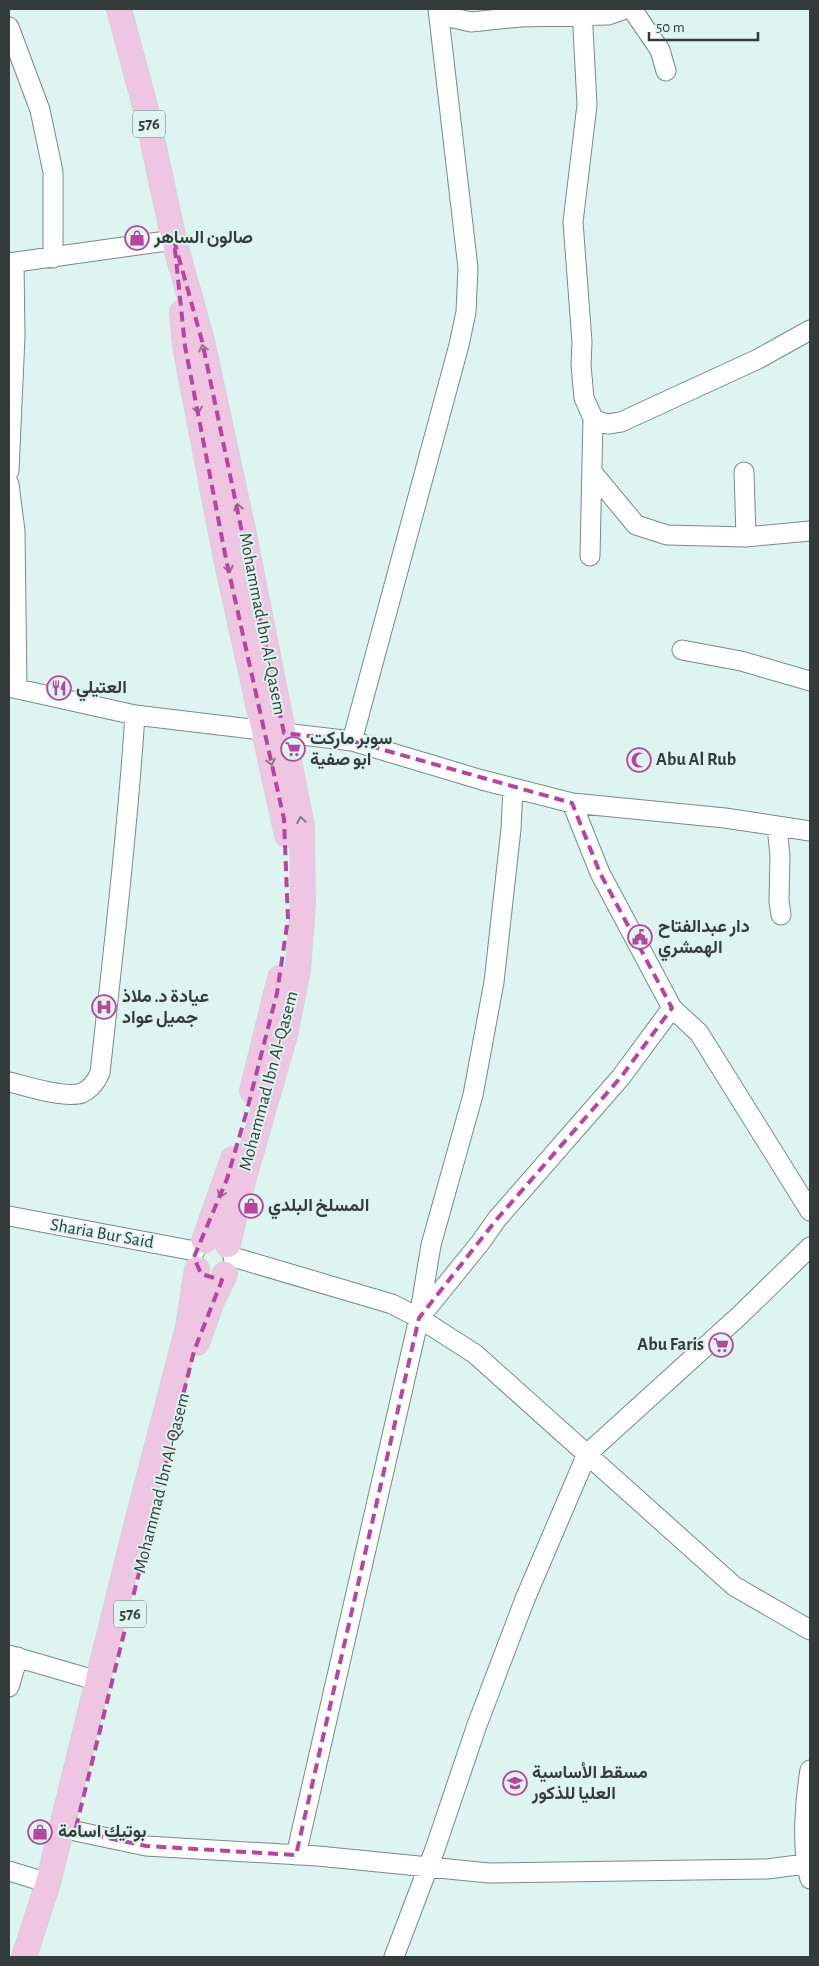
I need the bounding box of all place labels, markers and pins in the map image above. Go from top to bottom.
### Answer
shop icon: صالون الساهر [124,225,150,251]
place label: صالون الساهر [153,229,253,248]
restaurant icon: العتيلي [46,675,72,701]
place label: العتيلي [76,679,127,702]
place label: سوبر ماركت ابو صفية [310,730,392,770]
supermarket icon: سوبر ماركت ابو صفية [280,736,306,762]
mosque icon: Abu Al Rub [626,747,652,773]
place label: Abu Al Rub [656,751,736,769]
place label: دار عبدالفتاح الهمشري [658,918,750,962]
public building icon: دار عبدالفتاح الهمشري [627,924,653,950]
place label: عيادة د. ملاذ جميل عواد [122,988,209,1028]
hospital icon: عيادة د. ملاذ جميل عواد [91,994,117,1020]
shop icon: المسلخ البلدي [238,1193,264,1219]
place label: المسلخ البلدي [268,1197,369,1220]
supermarket icon: Abu Faris [708,1332,734,1358]
place label: Abu Faris [637,1336,704,1354]
place label: مسقط الأساسية العليا للذكور [531,1762,648,1804]
school or university icon: مسقط الأساسية العليا للذكور [502,1770,528,1796]
shop icon: بوتيك اسامة [27,1819,53,1845]
place label: بوتيك اسامة [58,1823,146,1842]

